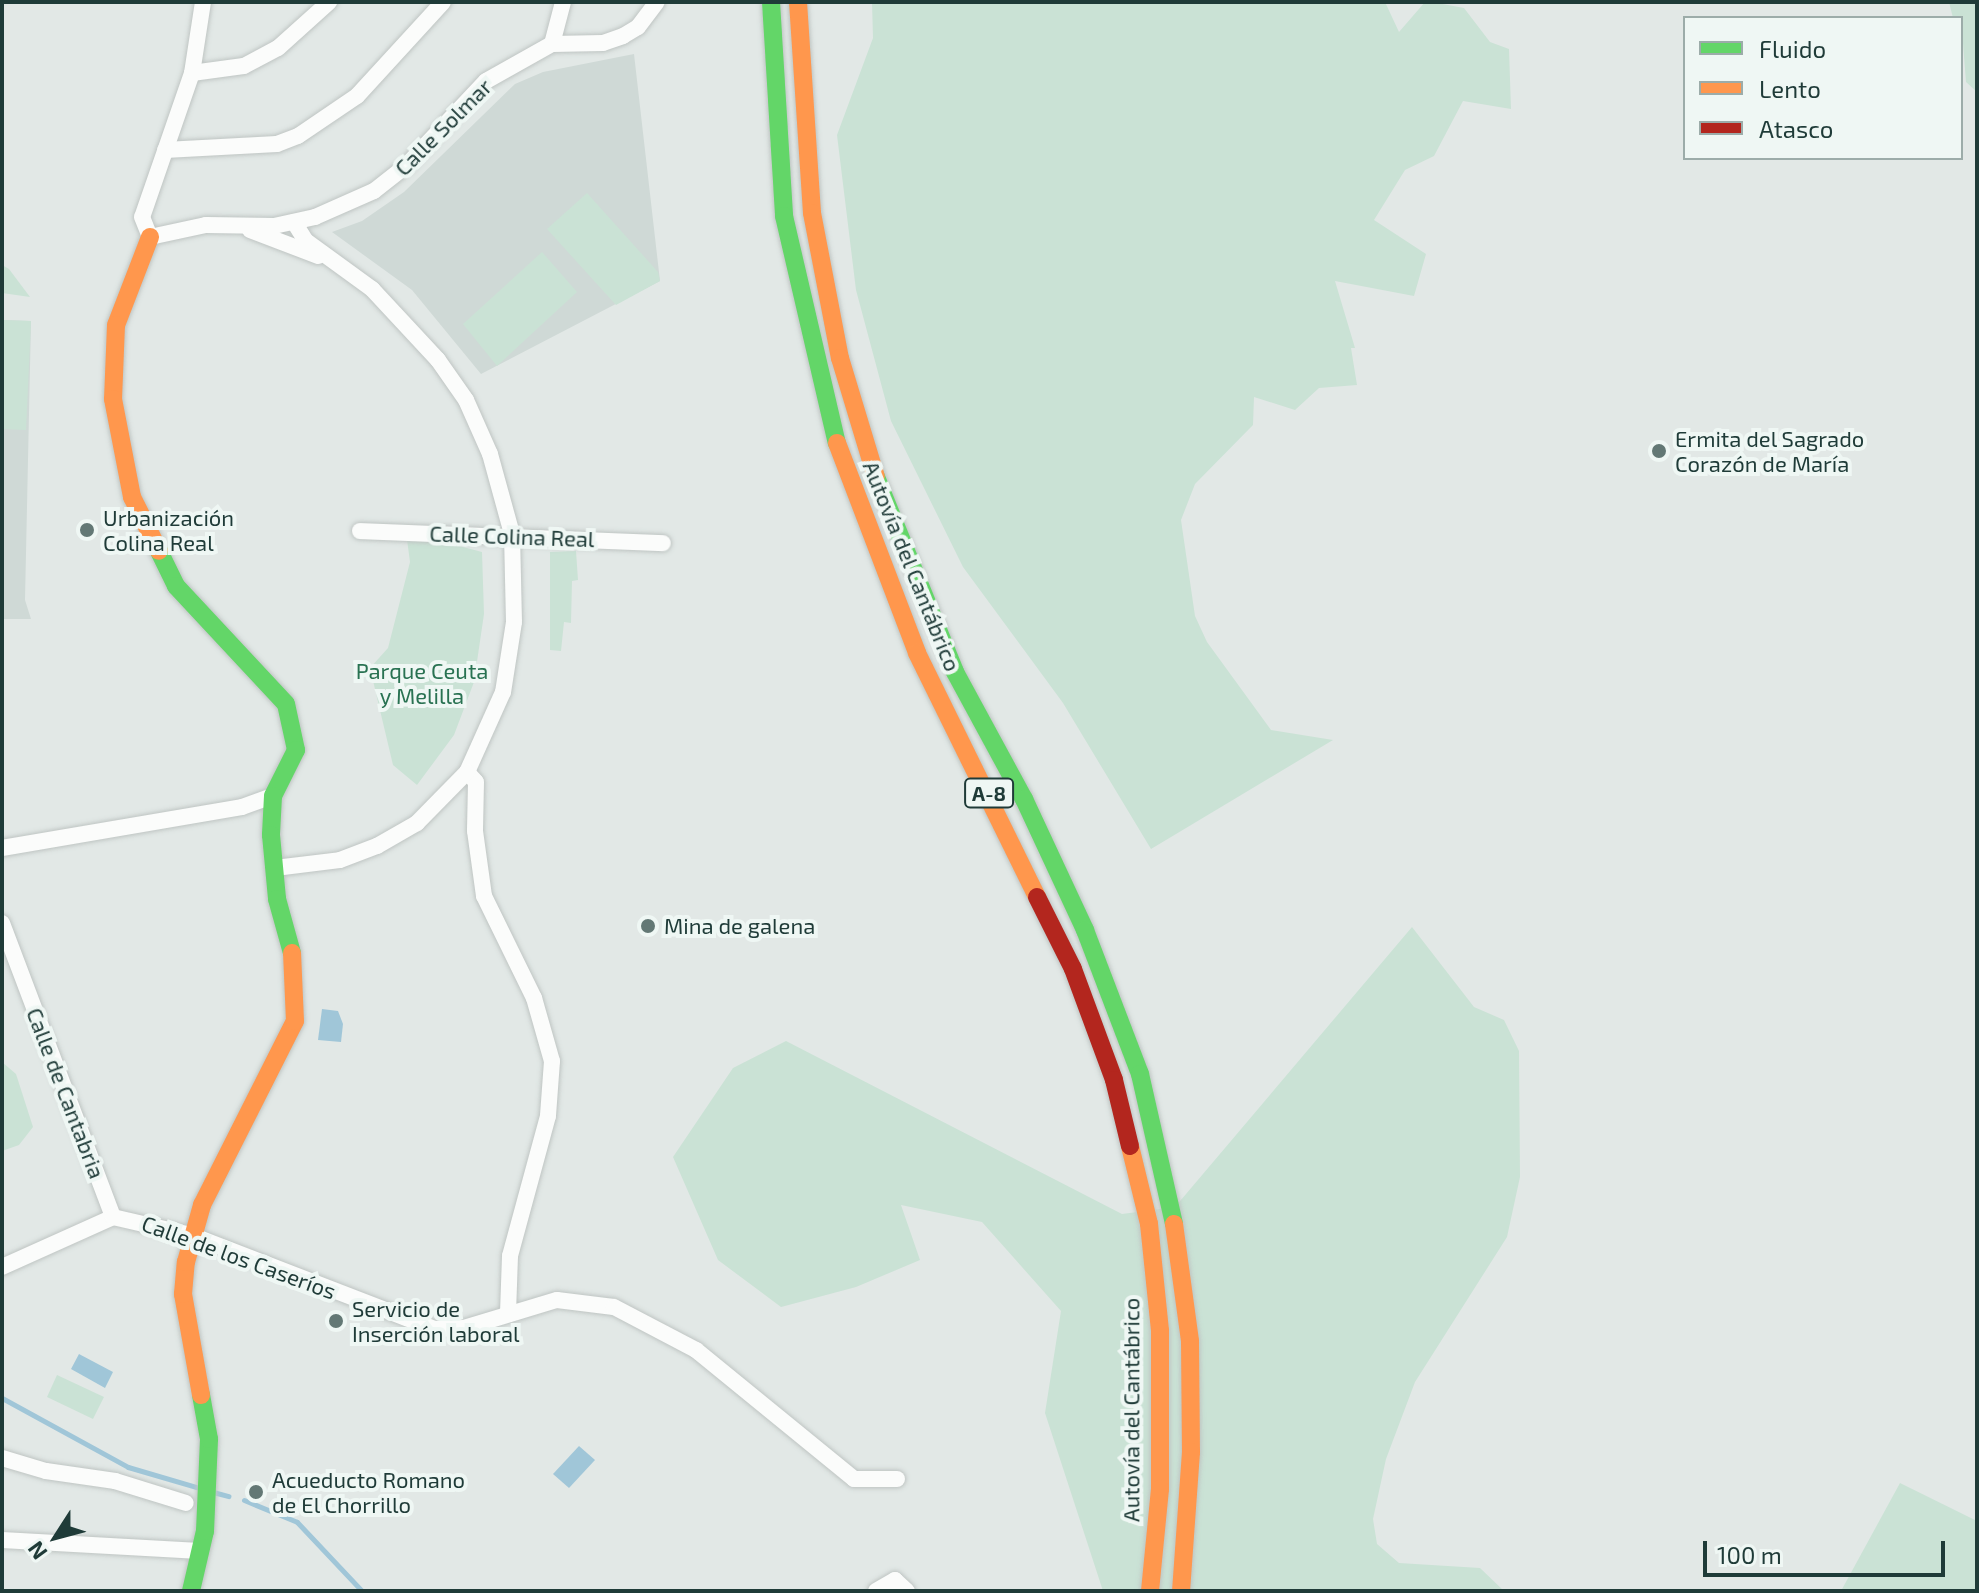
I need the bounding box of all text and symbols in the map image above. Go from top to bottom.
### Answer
legend [1683,16,1963,160]
text: Fluido [1759,34,1826,63]
street label: Calle Solmar [389,73,497,181]
text: Lento [1759,74,1821,103]
text: Atasco [1759,114,1833,143]
place label: Ermita del Sagrado Corazón de María [1675,425,1865,476]
marker: Ermita del Sagrado Corazón de María [1650,442,1668,460]
street label: Autovía del Cantábrico [858,457,966,675]
place label: Urbanización Colina Real [103,504,234,556]
street label: Calle Colina Real [429,520,595,552]
marker: Urbanización Colina Real [78,521,96,539]
park label: Parque Ceuta y Melilla [356,657,488,708]
road number: A-8 [963,777,1015,809]
place label: Mina de galena [664,913,815,939]
marker: Mina de galena [639,917,657,935]
street label: Calle de Cantabria [21,1004,111,1182]
street label: Calle de los Caseríos [138,1210,340,1304]
place label: Servicio de Inserción laboral [352,1295,520,1346]
street label: Autovía del Cantábrico [1118,1298,1144,1522]
marker: Servicio de Inserción laboral [327,1312,345,1330]
place label: Acueducto Romano de El Chorrillo [272,1466,465,1518]
marker: Acueducto Romano de El Chorrillo [247,1483,265,1501]
north arrow [16,1497,96,1577]
scale bar [1707,1525,1949,1575]
text: N [21,1537,52,1565]
text: 100 m [1717,1540,1782,1569]

